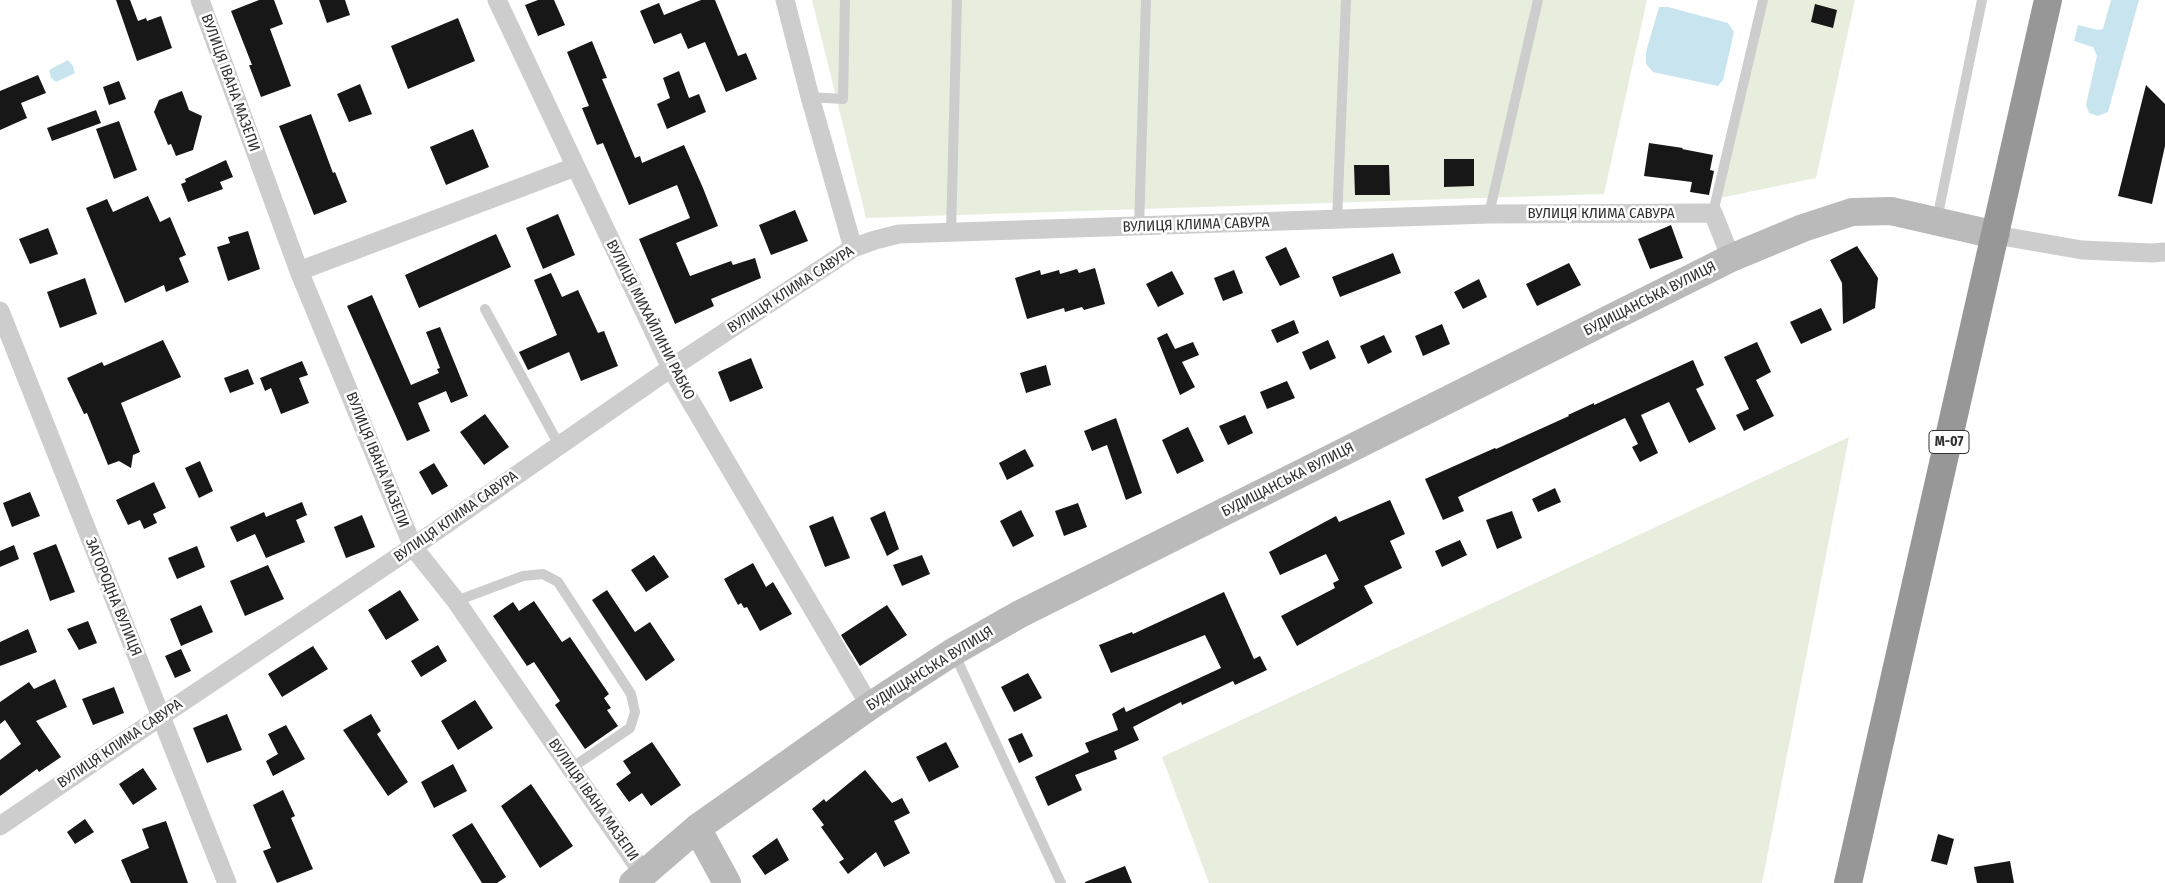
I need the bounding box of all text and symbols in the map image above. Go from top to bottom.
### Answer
street label: ВУЛИЦЯ ІВАНА МАЗЕПИ [197,12,263,154]
street label: ВУЛИЦЯ КЛИМА САВУРА [1527,205,1675,223]
street label: ВУЛИЦЯ КЛИМА САВУРА [1122,213,1270,237]
street label: ВУЛИЦЯ МИХАЙЛИНИ РАБКО [602,237,698,403]
street label: ВУЛИЦЯ КЛИМА САВУРА [724,242,858,338]
street label: БУДИЩАНСЬКА ВУЛИЦЯ [1581,258,1719,340]
street label: ВУЛИЦЯ ІВАНА МАЗЕПИ [342,389,412,531]
road number: М-07 [1929,431,1969,454]
street label: БУДИЩАНСЬКА ВУЛИЦЯ [1219,439,1357,521]
street label: ВУЛИЦЯ КЛИМА САВУРА [391,467,521,567]
street label: ЗАГОРОДНА ВУЛИЦЯ [81,535,145,659]
street label: БУДИЩАНСЬКА ВУЛИЦЯ [863,623,997,715]
street label: ВУЛИЦЯ КЛИМА САВУРА [54,695,186,793]
street label: ВУЛИЦЯ ІВАНА МАЗЕПИ [544,736,642,864]

